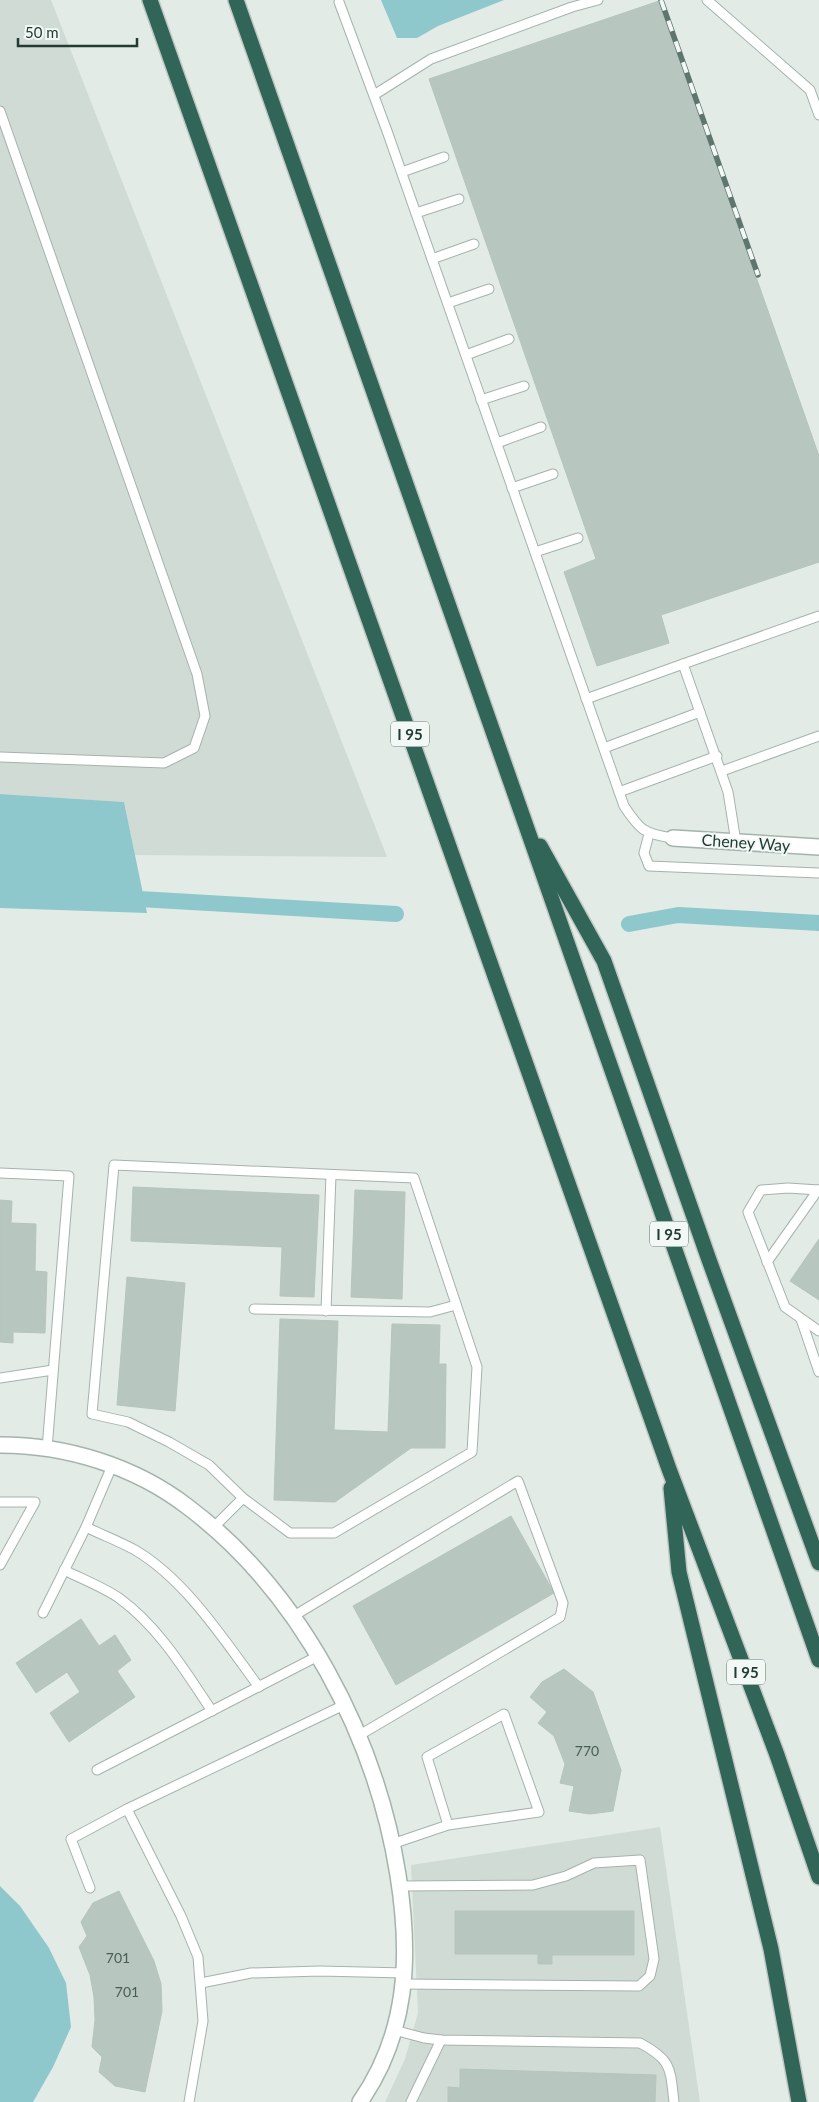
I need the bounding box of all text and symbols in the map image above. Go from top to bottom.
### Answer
scale bar [18,15,136,47]
text: 50 m [25,23,59,41]
road number: I 95 [391,722,429,746]
street label: Cheney Way [701,829,792,855]
road number: I 95 [650,1222,688,1246]
road number: I 95 [727,1660,765,1684]
house number: 770 [575,1742,599,1759]
house number: 701 [106,1949,130,1966]
house number: 701 [115,1983,139,2000]

